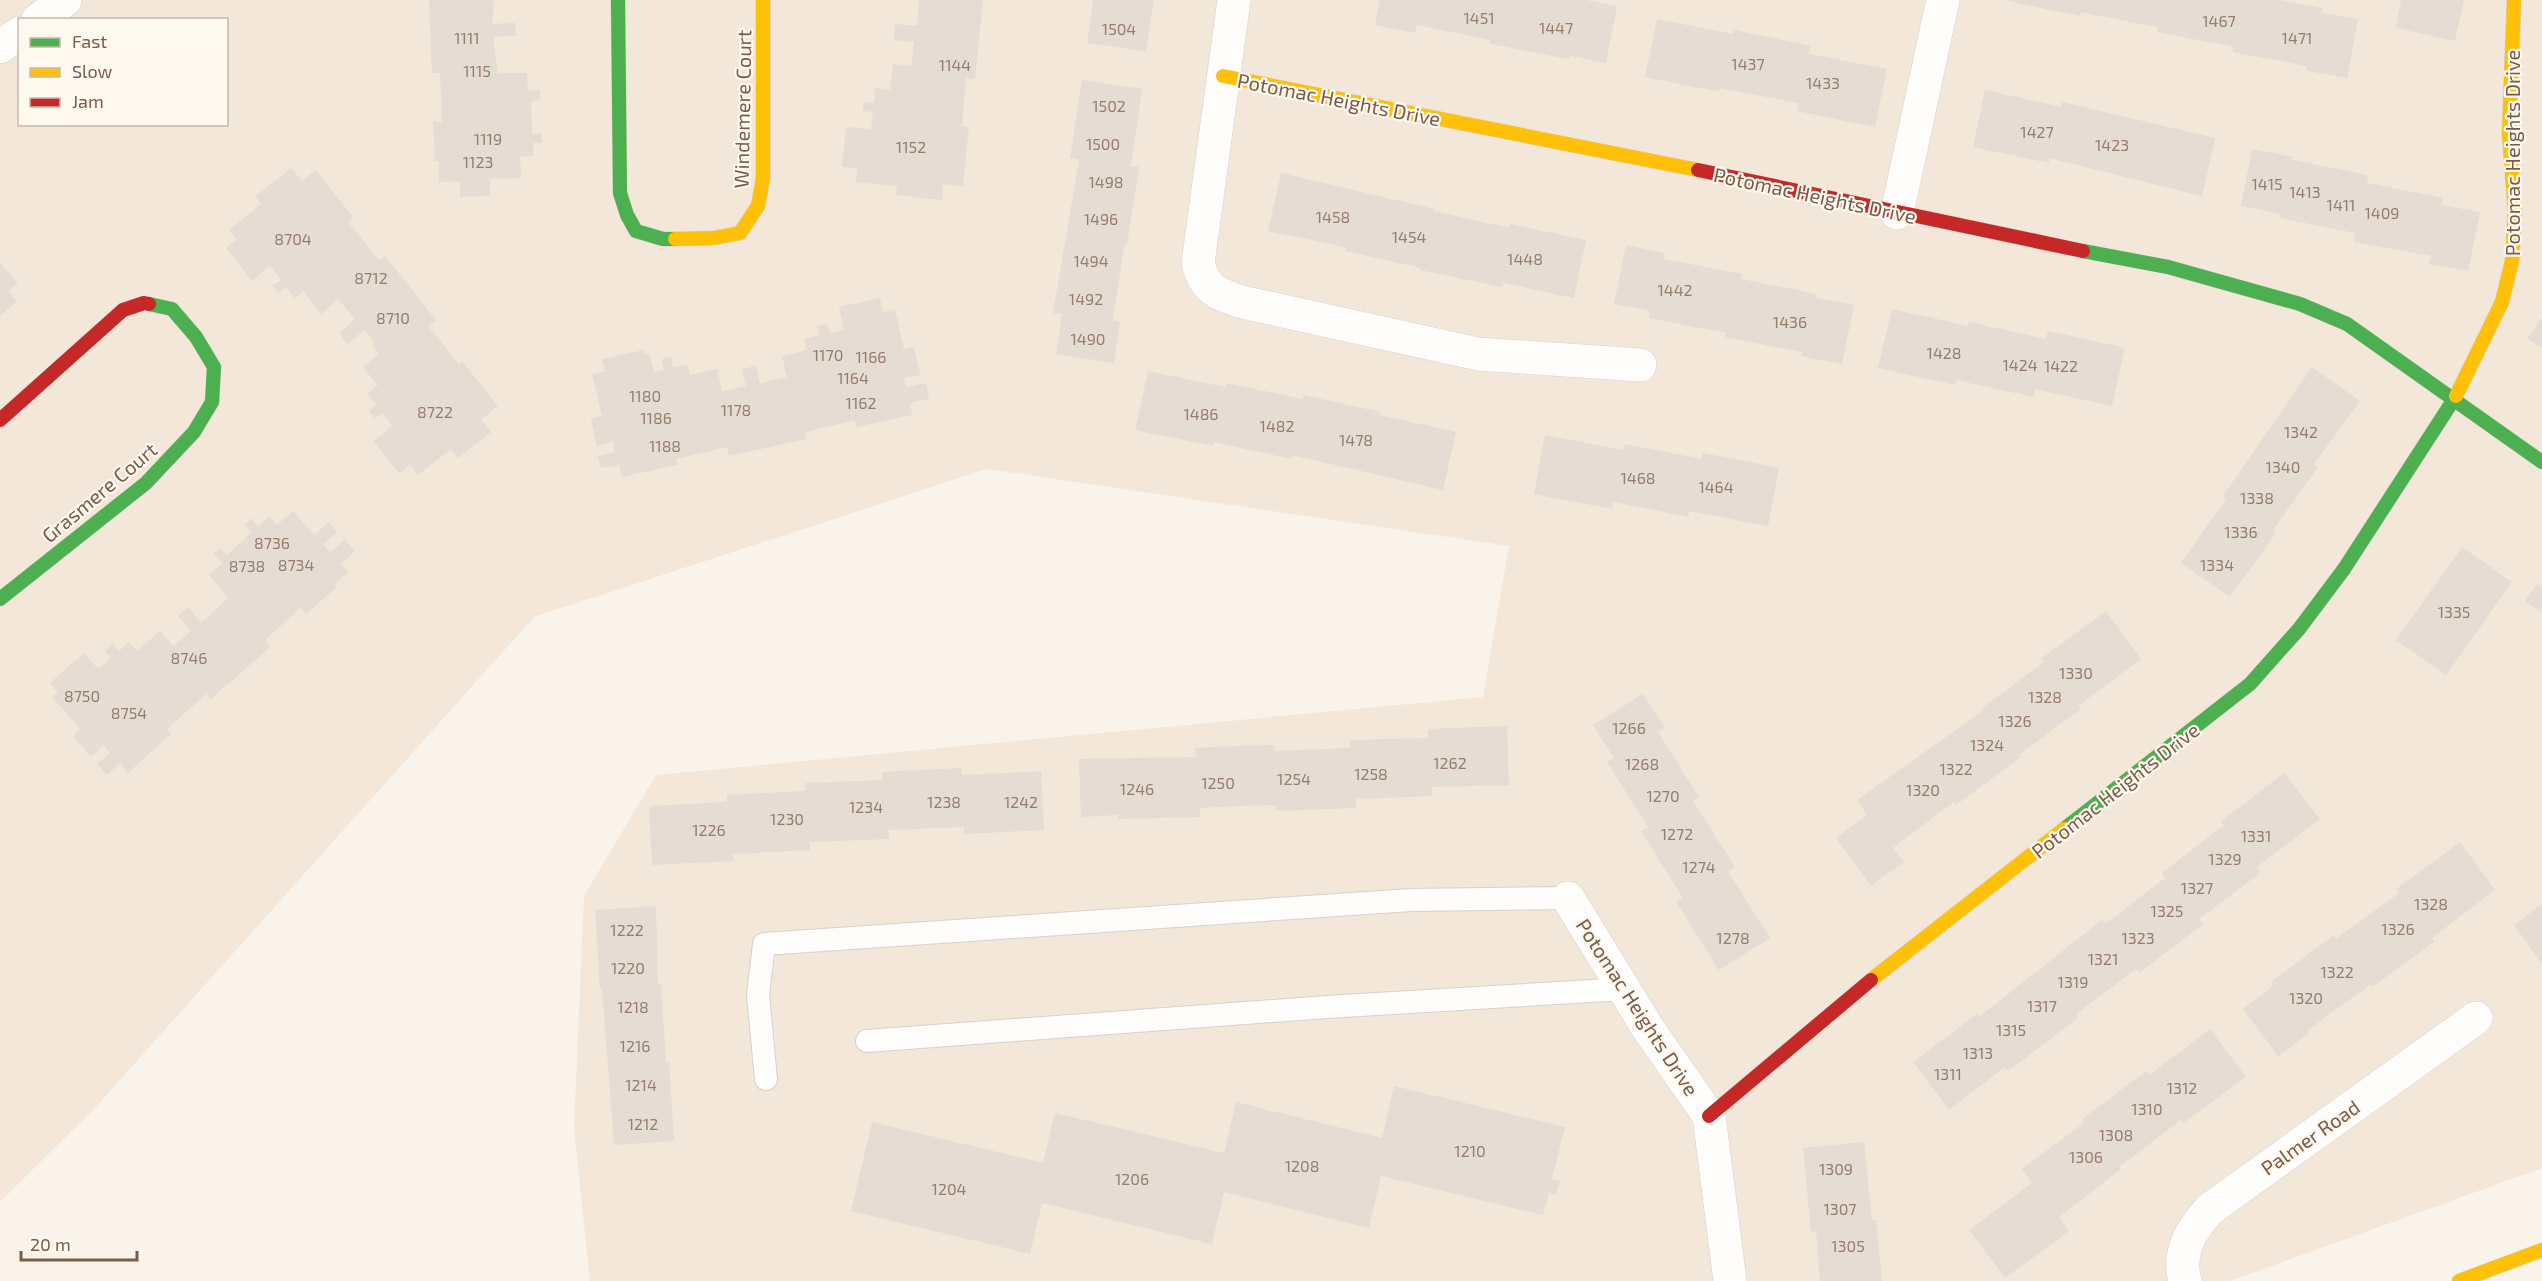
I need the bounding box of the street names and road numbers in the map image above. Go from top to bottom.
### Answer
street label: Windemere Court [729,29,755,189]
street label: Potomac Heights Drive [2500,50,2524,256]
street label: Potomac Heights Drive [1235,68,1443,130]
street label: Potomac Heights Drive [1712,162,1918,228]
street label: Grasmere Court [37,437,162,547]
street label: Potomac Heights Drive [2026,717,2204,863]
street label: Potomac Heights Drive [1572,914,1704,1100]
street label: Palmer Road [2256,1094,2364,1180]

